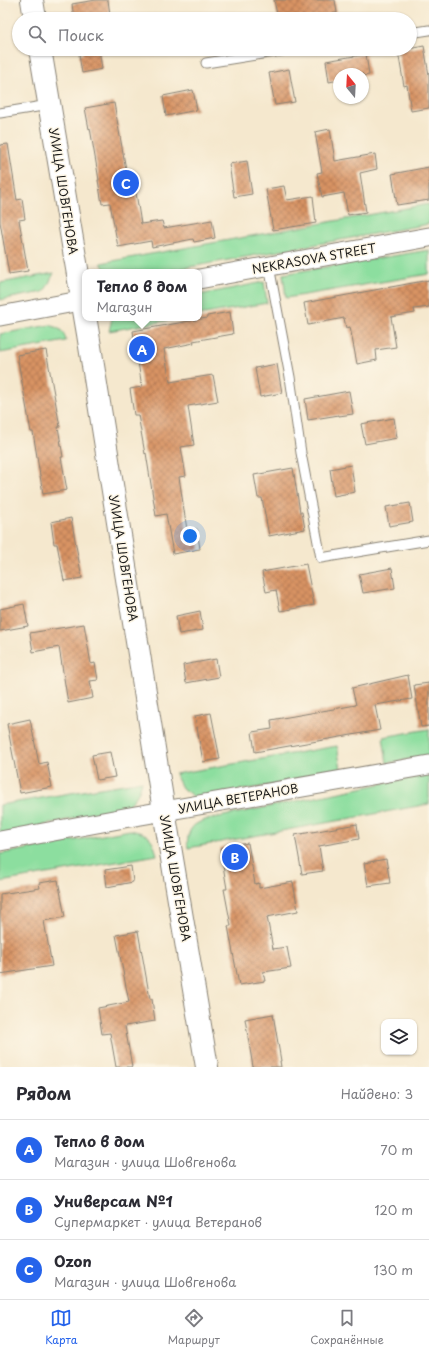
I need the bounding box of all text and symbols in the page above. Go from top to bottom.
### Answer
search box [12,12,417,56]
icon: search [26,23,48,45]
text: Поиск [58,23,104,46]
north arrow [333,68,369,104]
street label: УЛИЦА ШОВГЕНОВА [45,126,83,256]
pin: C [113,168,139,198]
street label: NEKRASOVA STREET [251,238,378,278]
popup [82,269,202,321]
text: Тепло в дом [97,274,187,297]
text: Магазин [97,297,152,316]
pin: A [129,334,155,364]
street label: УЛИЦА ШОВГЕНОВА [105,493,143,623]
your location [180,526,200,546]
street label: УЛИЦА ВЕТЕРАНОВ [177,779,299,817]
street label: УЛИЦА ШОВГЕНОВА [156,813,196,943]
pin: B [222,842,248,872]
map controls [381,1019,417,1055]
button: layers [381,1019,417,1055]
text: Рядом [16,1080,71,1106]
text: Найдено: 3 [341,1084,413,1103]
text: Тепло в дом [54,1129,145,1152]
text: A [24,1140,34,1159]
text: 70 m [380,1140,413,1159]
text: Магазин · улица Шовгенова [54,1152,236,1171]
text: Универсам №1 [54,1189,173,1212]
text: B [25,1200,33,1219]
text: 120 m [374,1200,413,1219]
text: Супермаркет · улица Ветеранов [54,1212,262,1231]
text: Ozon [54,1249,92,1272]
text: C [24,1260,34,1279]
text: 130 m [374,1260,413,1279]
text: Магазин · улица Шовгенова [54,1272,236,1291]
tab: Карта [45,1307,77,1348]
tab: Маршрут [168,1307,220,1348]
tab: Сохранённые [310,1307,384,1348]

